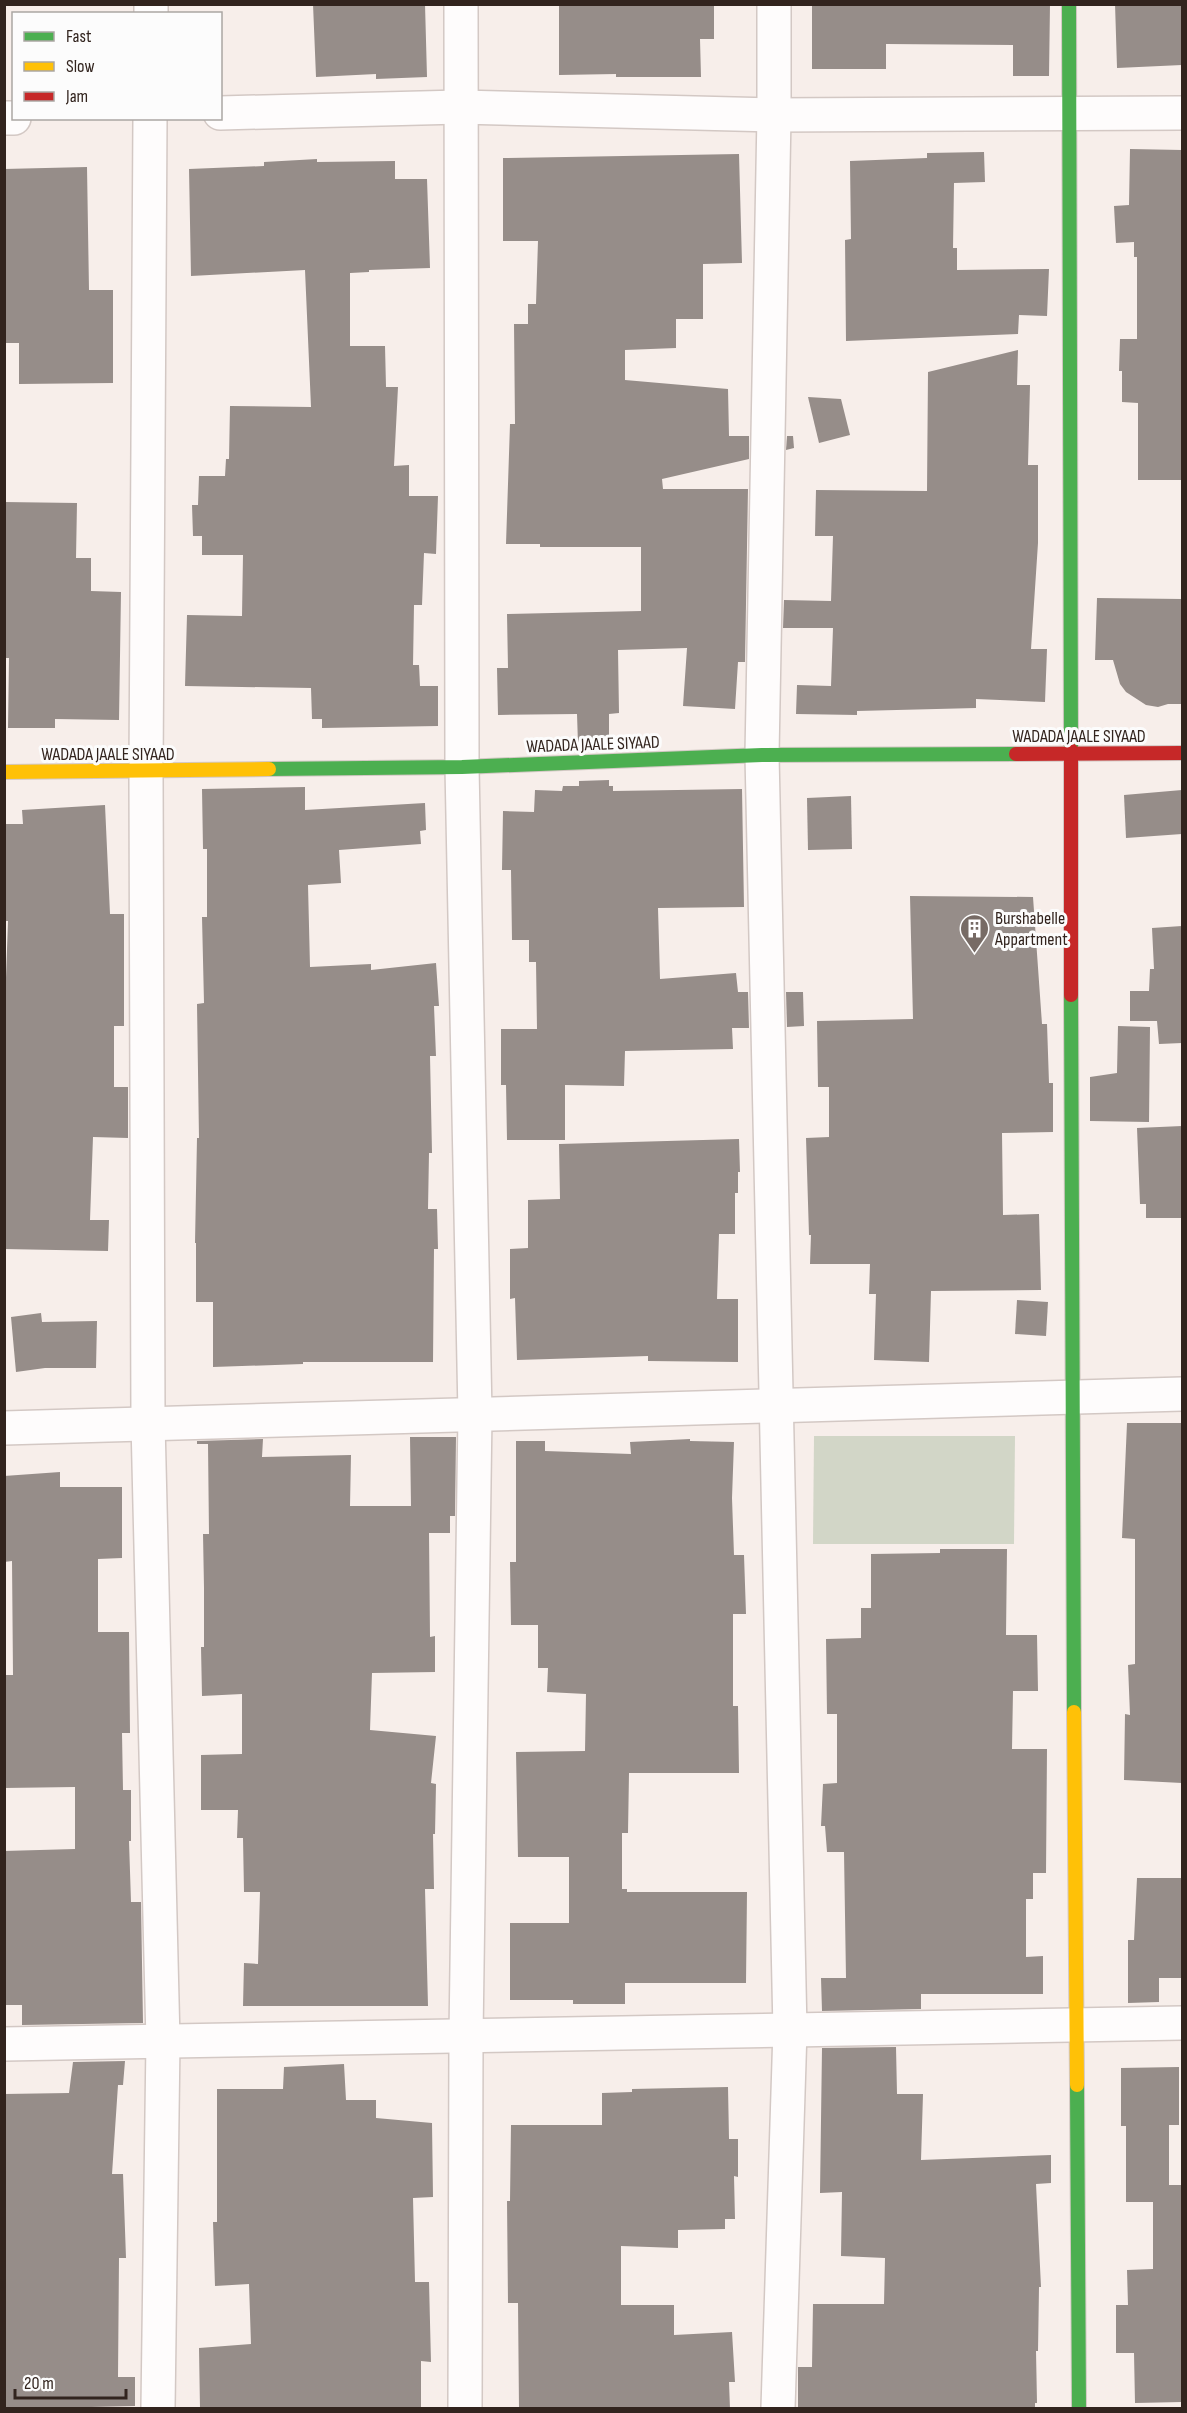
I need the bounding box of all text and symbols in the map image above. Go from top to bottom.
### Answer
legend [12,12,222,120]
text: Fast [66,26,92,47]
text: Slow [66,56,95,77]
text: Jam [65,86,88,107]
street label: WADADA JAALE SIYAAD [1012,726,1146,747]
street label: WADADA JAALE SIYAAD [526,732,660,757]
street label: WADADA JAALE SIYAAD [41,744,175,765]
place label: Burshabelle Appartment [994,908,1068,950]
building icon: Burshabelle Appartment [958,912,990,954]
scale bar [15,2362,126,2400]
text: 20 m [24,2373,54,2394]

